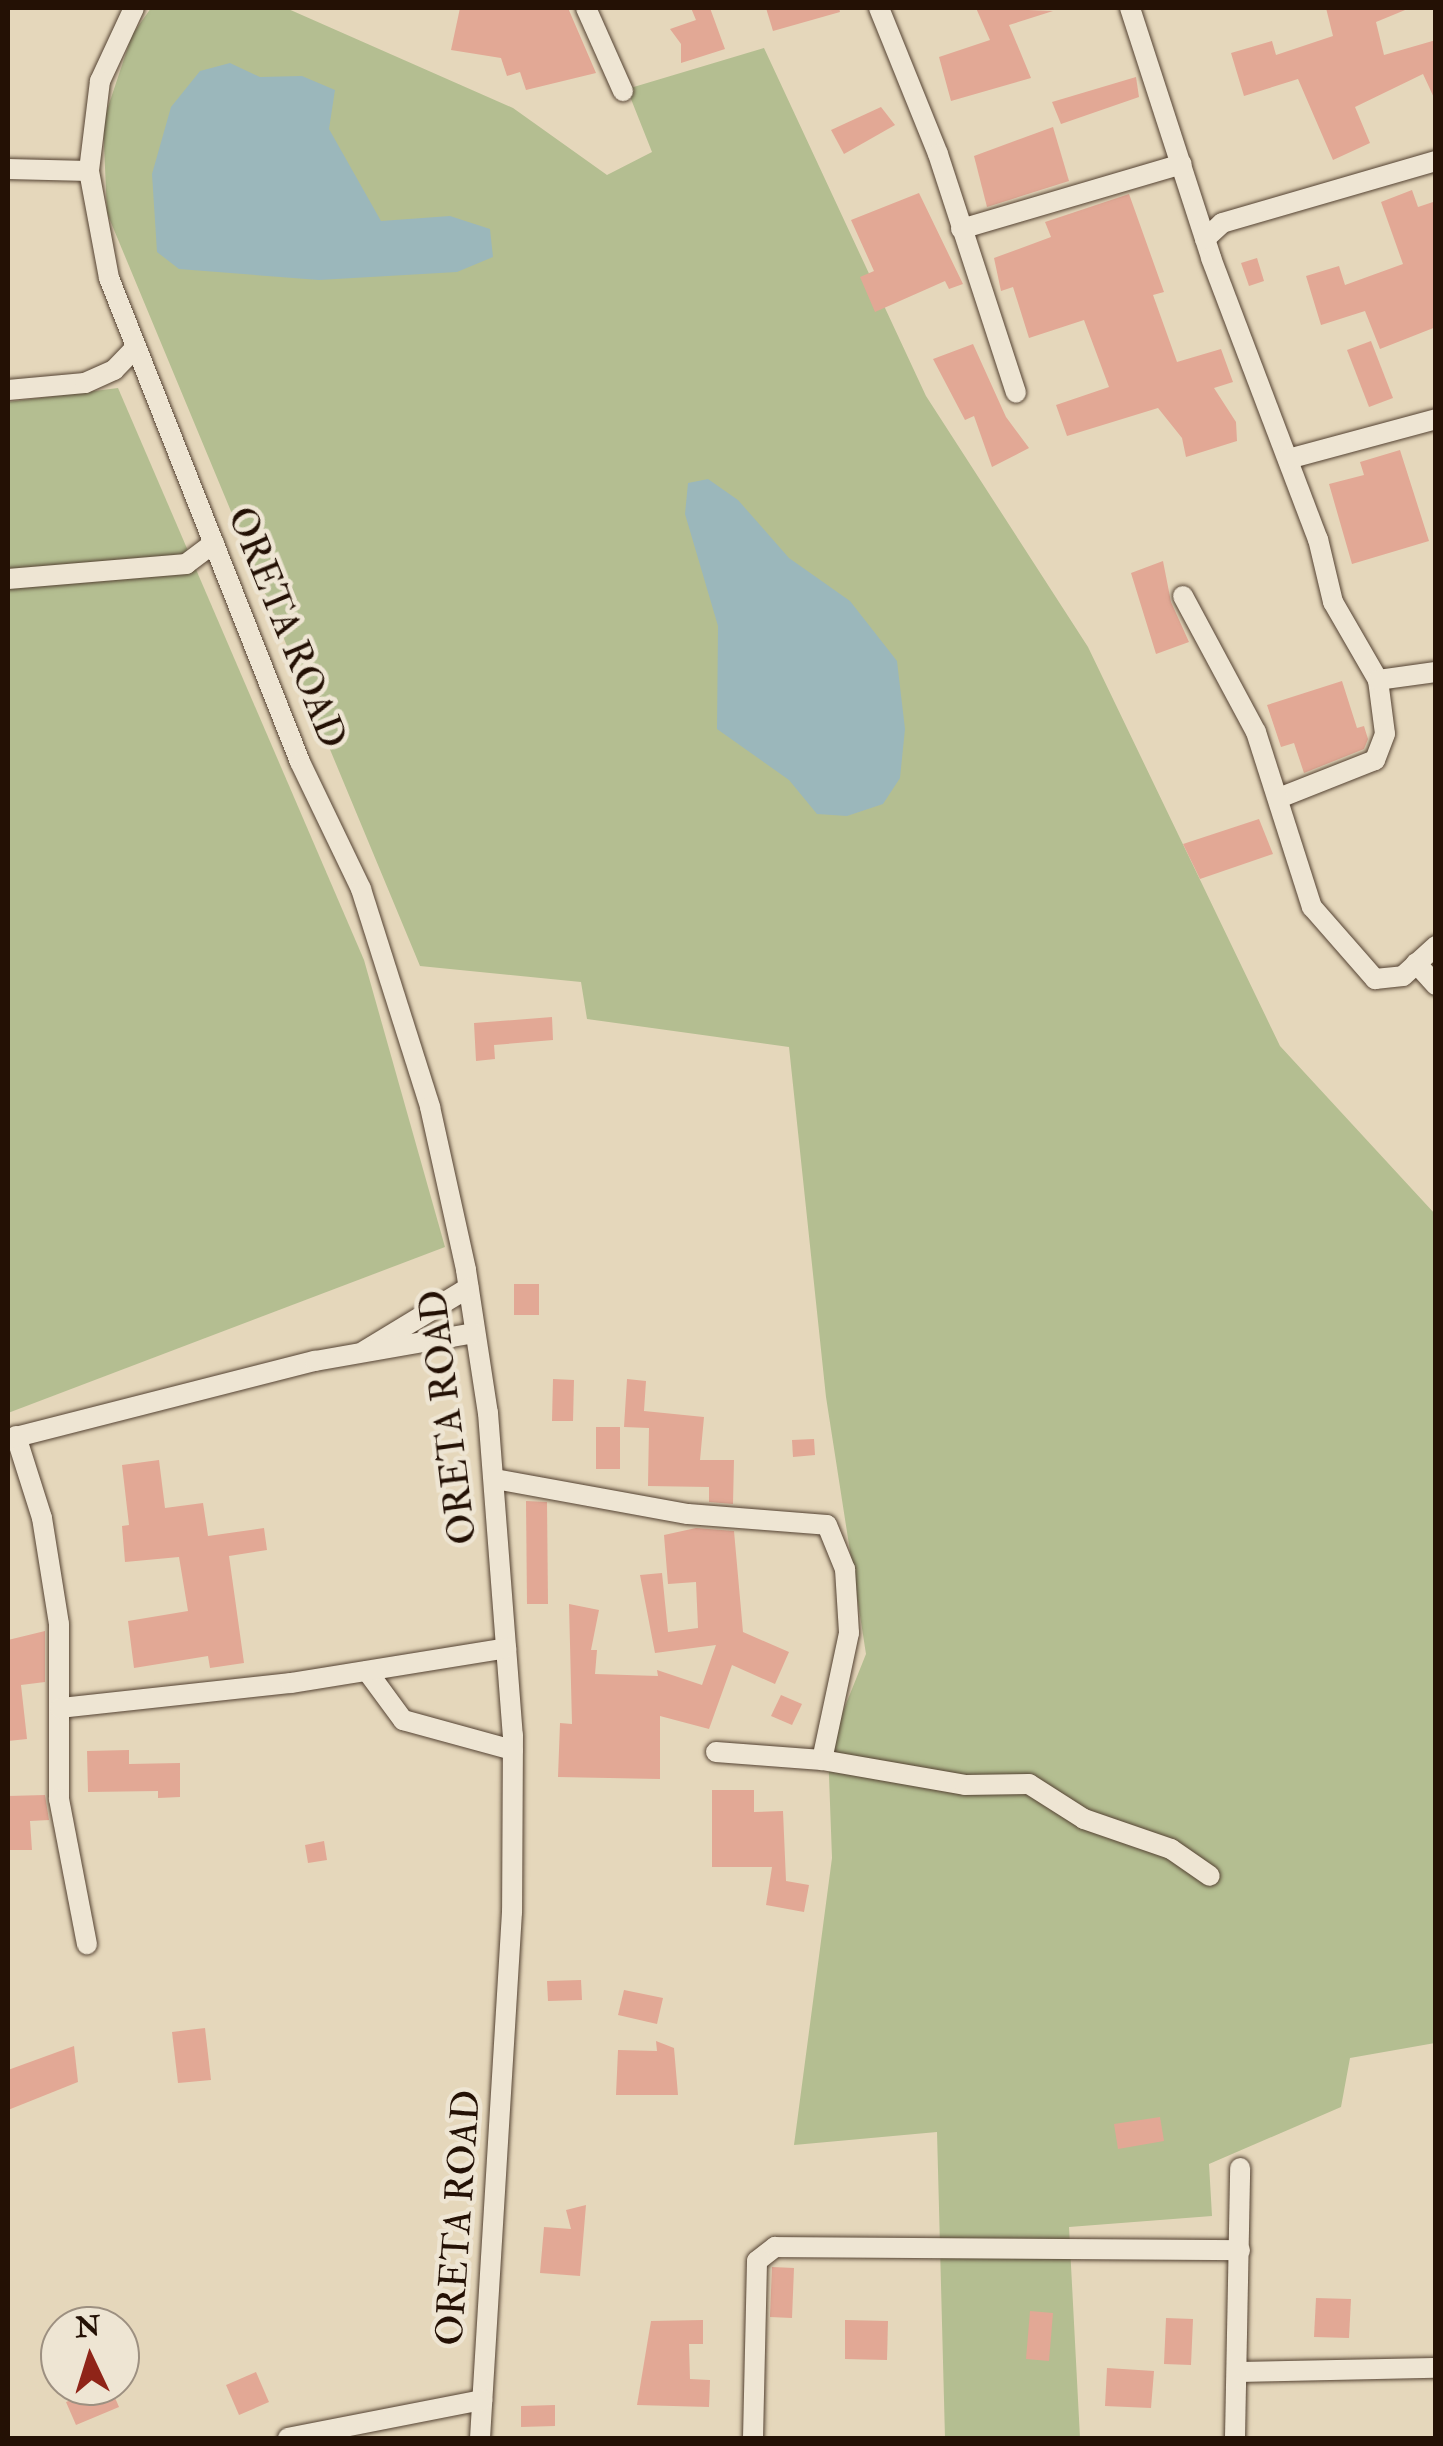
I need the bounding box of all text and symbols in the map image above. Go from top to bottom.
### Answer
street label: ORETA ROAD [217,501,355,755]
street label: ORETA ROAD [411,1287,487,1547]
street label: ORETA ROAD [427,2089,491,2347]
north arrow [40,2306,140,2406]
text: N [74,2309,102,2346]

